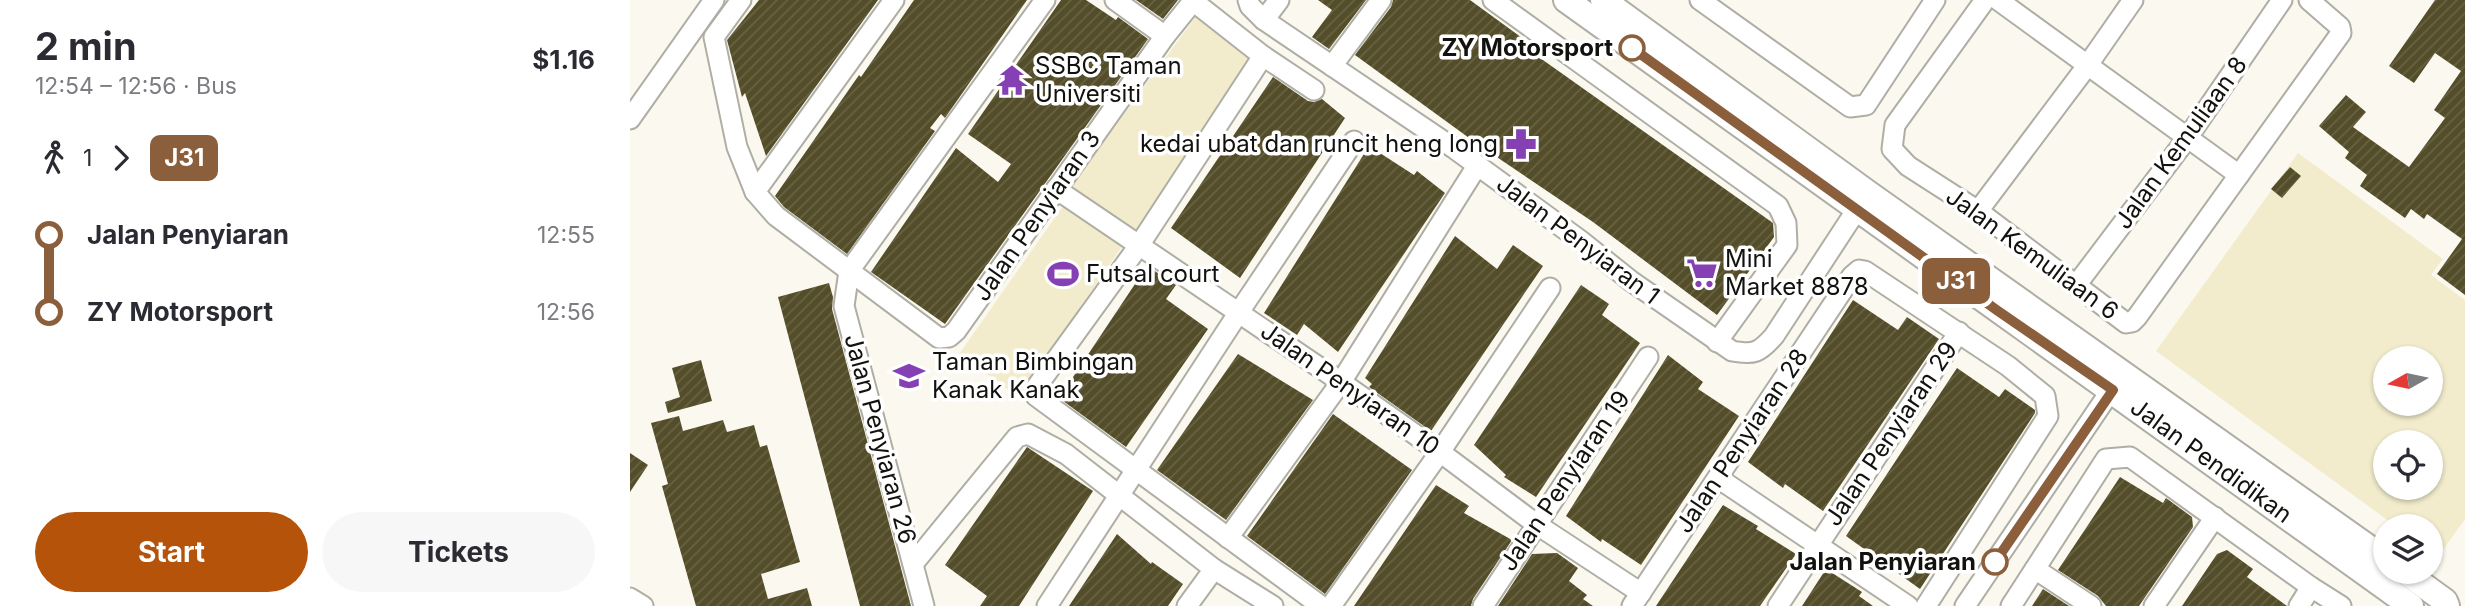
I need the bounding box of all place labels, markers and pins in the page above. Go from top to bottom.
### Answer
place label: ZY Motorsport [1441,33,1613,62]
marker: ZY Motorsport [1619,35,1645,61]
place label: SSBC Taman Universiti [1035,51,1182,108]
temple icon: SSBC Taman Universiti [995,63,1029,97]
pharmacy icon: kedai ubat dan runcit heng long [1504,127,1538,161]
place label: kedai ubat dan runcit heng long [1140,129,1498,158]
place label: Mini Market 8878 [1725,244,1869,301]
supermarket icon: Mini Market 8878 [1685,256,1719,290]
sports icon: Futsal court [1046,257,1080,291]
place label: Futsal court [1086,259,1220,288]
place label: Taman Bimbingan Kanak Kanak [932,347,1134,404]
school or university icon: Taman Bimbingan Kanak Kanak [892,359,926,393]
place label: Jalan Penyiaran [1790,547,1976,576]
marker: Jalan Penyiaran [1982,549,2008,575]

